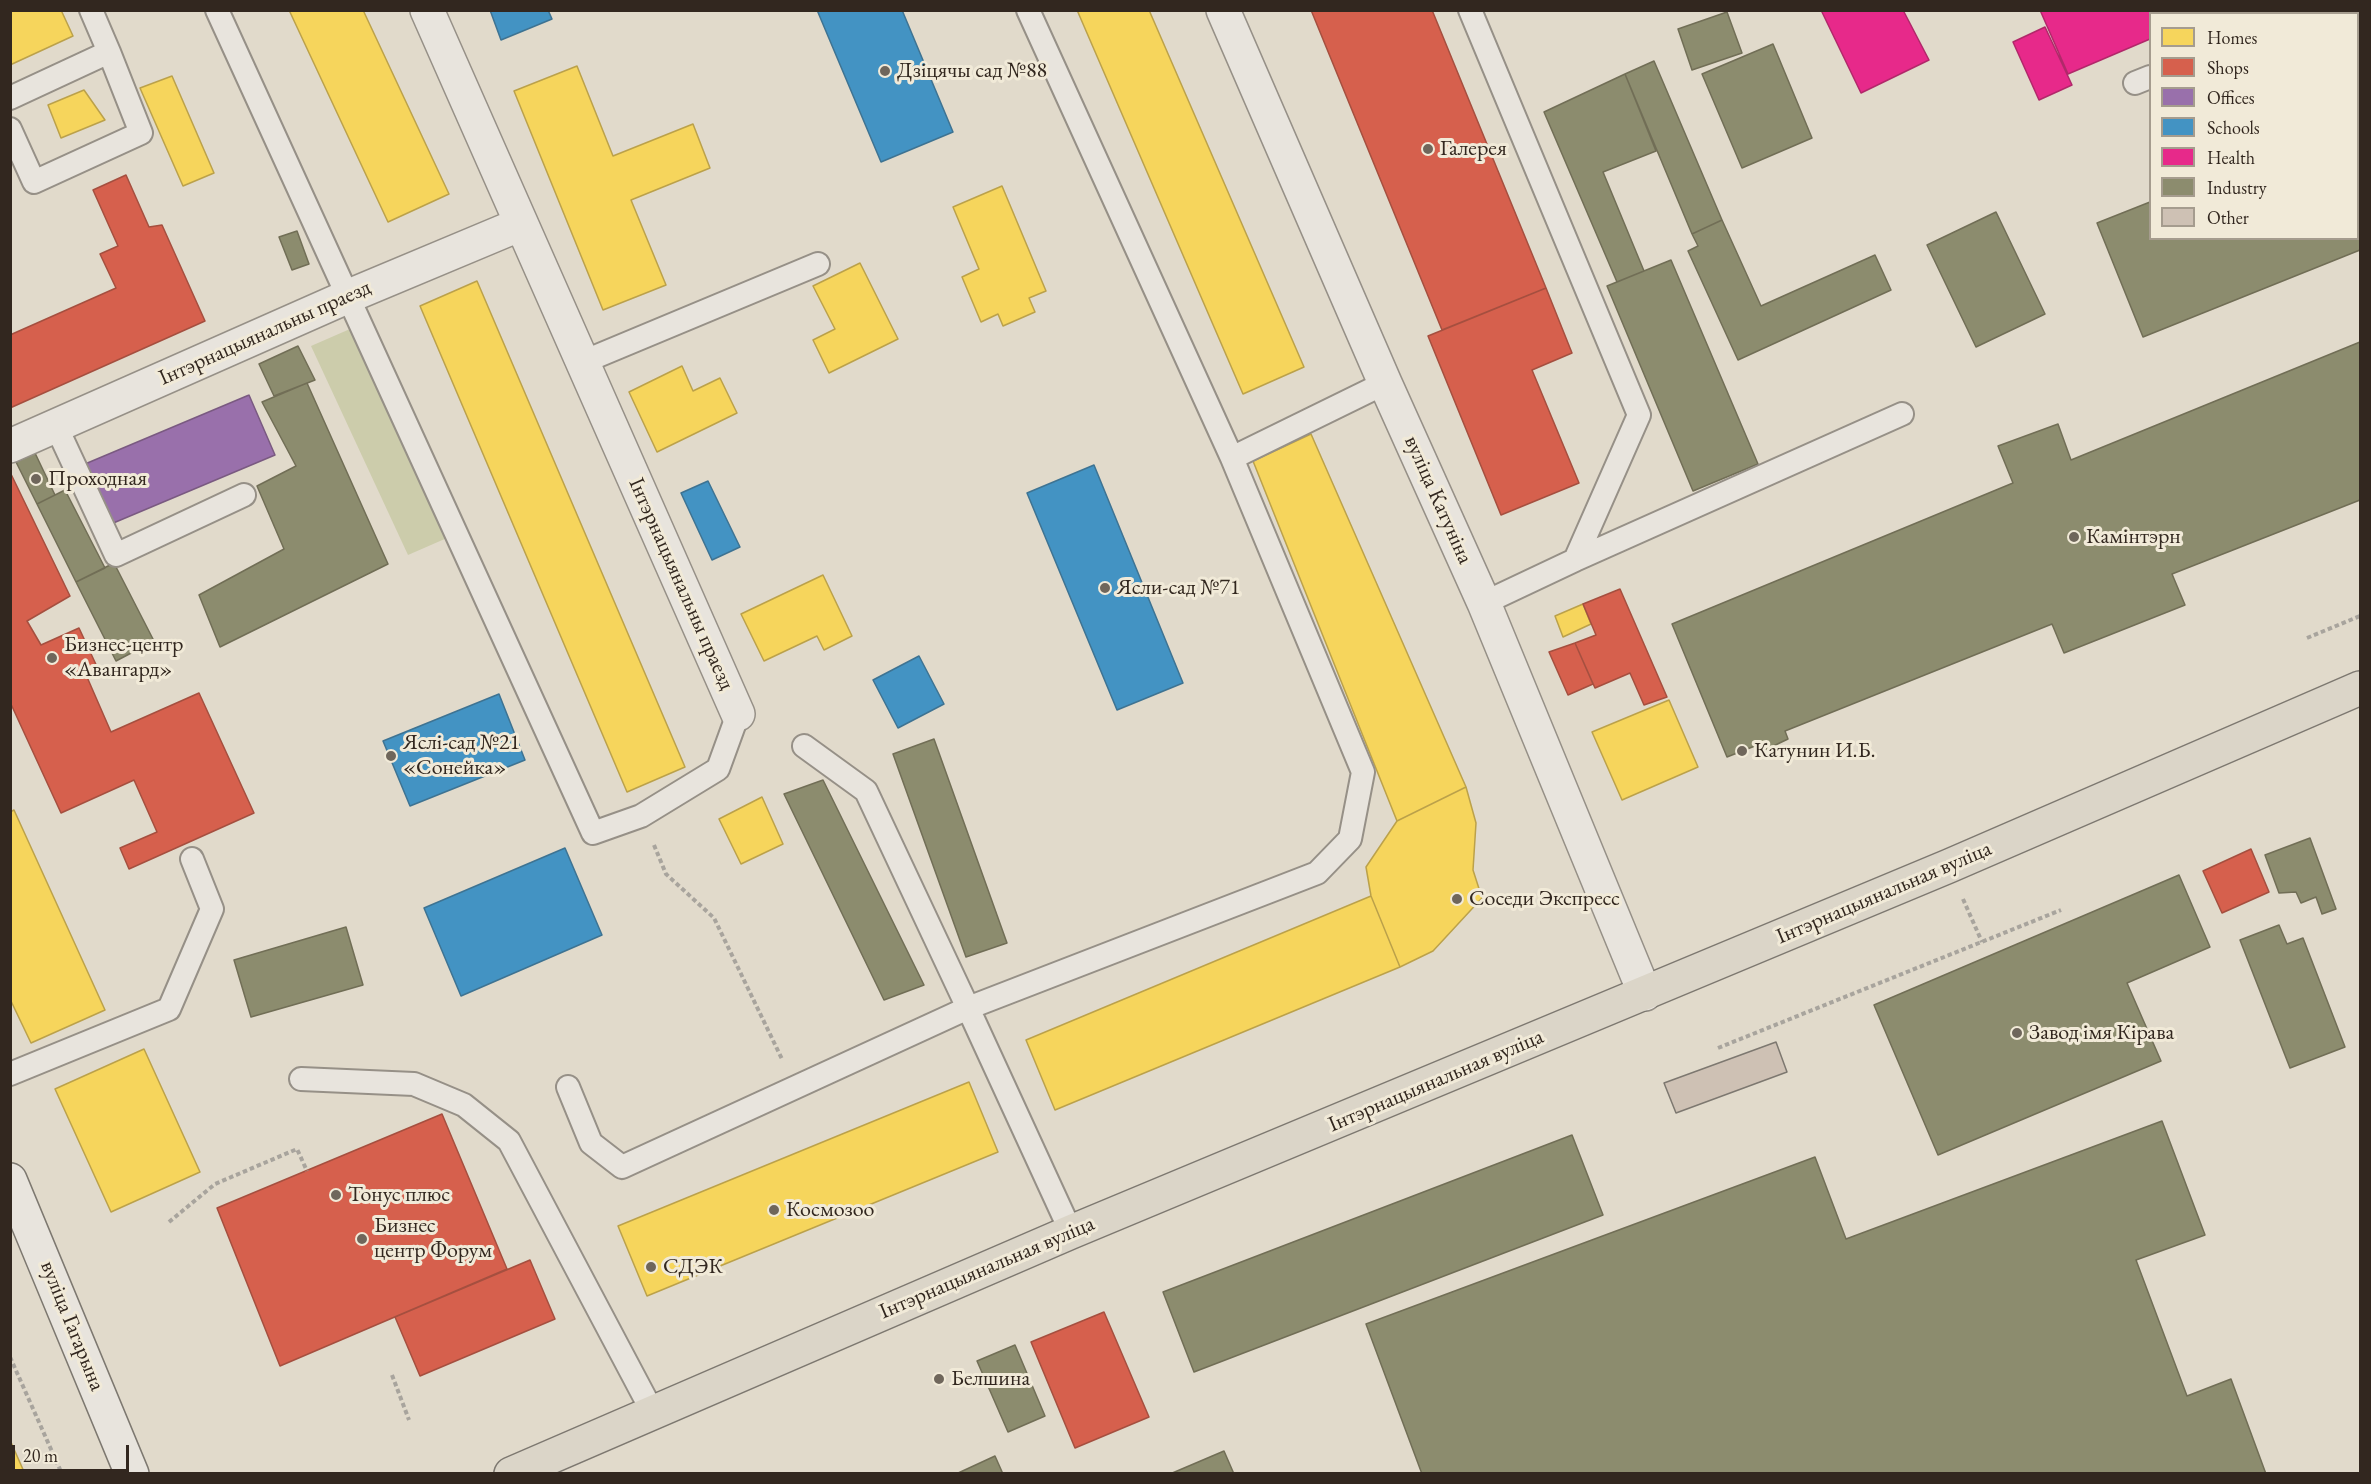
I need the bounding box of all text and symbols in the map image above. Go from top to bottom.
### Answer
legend [2149,12,2359,240]
text: Homes [2207,26,2257,49]
text: Shops [2207,56,2249,79]
place label: Дзіцячы сад №88 [897,58,1047,84]
marker: Дзіцячы сад №88 [878,64,892,78]
text: Offices [2207,86,2255,109]
text: Schools [2207,116,2260,139]
place label: Галерея [1440,136,1507,162]
marker: Галерея [1421,142,1435,156]
text: Health [2207,146,2255,169]
text: Industry [2207,176,2267,199]
text: Other [2207,206,2249,229]
street label: Інтэрнацыянальны праезд [155,274,375,392]
street label: вуліца Катуніна [1398,432,1478,568]
place label: Проходная [48,466,147,492]
marker: Проходная [29,472,43,486]
street label: Інтэрнацыянальны праезд [622,474,740,694]
place label: Камінтэрн [2086,524,2181,550]
marker: Камінтэрн [2067,530,2081,544]
place label: Ясли-сад №71 [1117,575,1240,601]
marker: Ясли-сад №71 [1098,581,1112,595]
place label: Бизнес-центр «Авангард» [64,632,184,684]
marker: Бизнес-центр «Авангард» [45,651,59,665]
place label: Яслі-сад №21 «Сонейка» [403,730,520,782]
place label: Катунин И.Б. [1754,738,1876,764]
marker: Катунин И.Б. [1735,744,1749,758]
marker: Яслі-сад №21 «Сонейка» [384,749,398,763]
street label: Інтэрнацыянальная вуліца [1772,836,1996,950]
place label: Соседи Экспресс [1469,886,1620,912]
marker: Соседи Экспресс [1450,892,1464,906]
place label: Завод імя Кірава [2029,1020,2174,1046]
street label: Інтэрнацыянальная вуліца [1324,1024,1548,1138]
marker: Завод імя Кірава [2010,1026,2024,1040]
place label: Тонус плюс [348,1182,450,1208]
marker: Тонус плюс [329,1188,343,1202]
place label: Космозоо [786,1197,874,1223]
marker: Космозоо [767,1203,781,1217]
street label: Інтэрнацыянальная вуліца [875,1211,1099,1325]
place label: Бизнес центр Форум [374,1213,492,1264]
marker: Бизнес центр Форум [355,1232,369,1246]
place label: СДЭК [663,1254,723,1280]
street label: вуліца Гагарына [34,1257,110,1395]
marker: СДЭК [644,1260,658,1274]
place label: Белшина [951,1366,1030,1392]
marker: Белшина [932,1372,946,1386]
scale bar [15,1433,132,1471]
text: 20 m [23,1444,58,1467]

